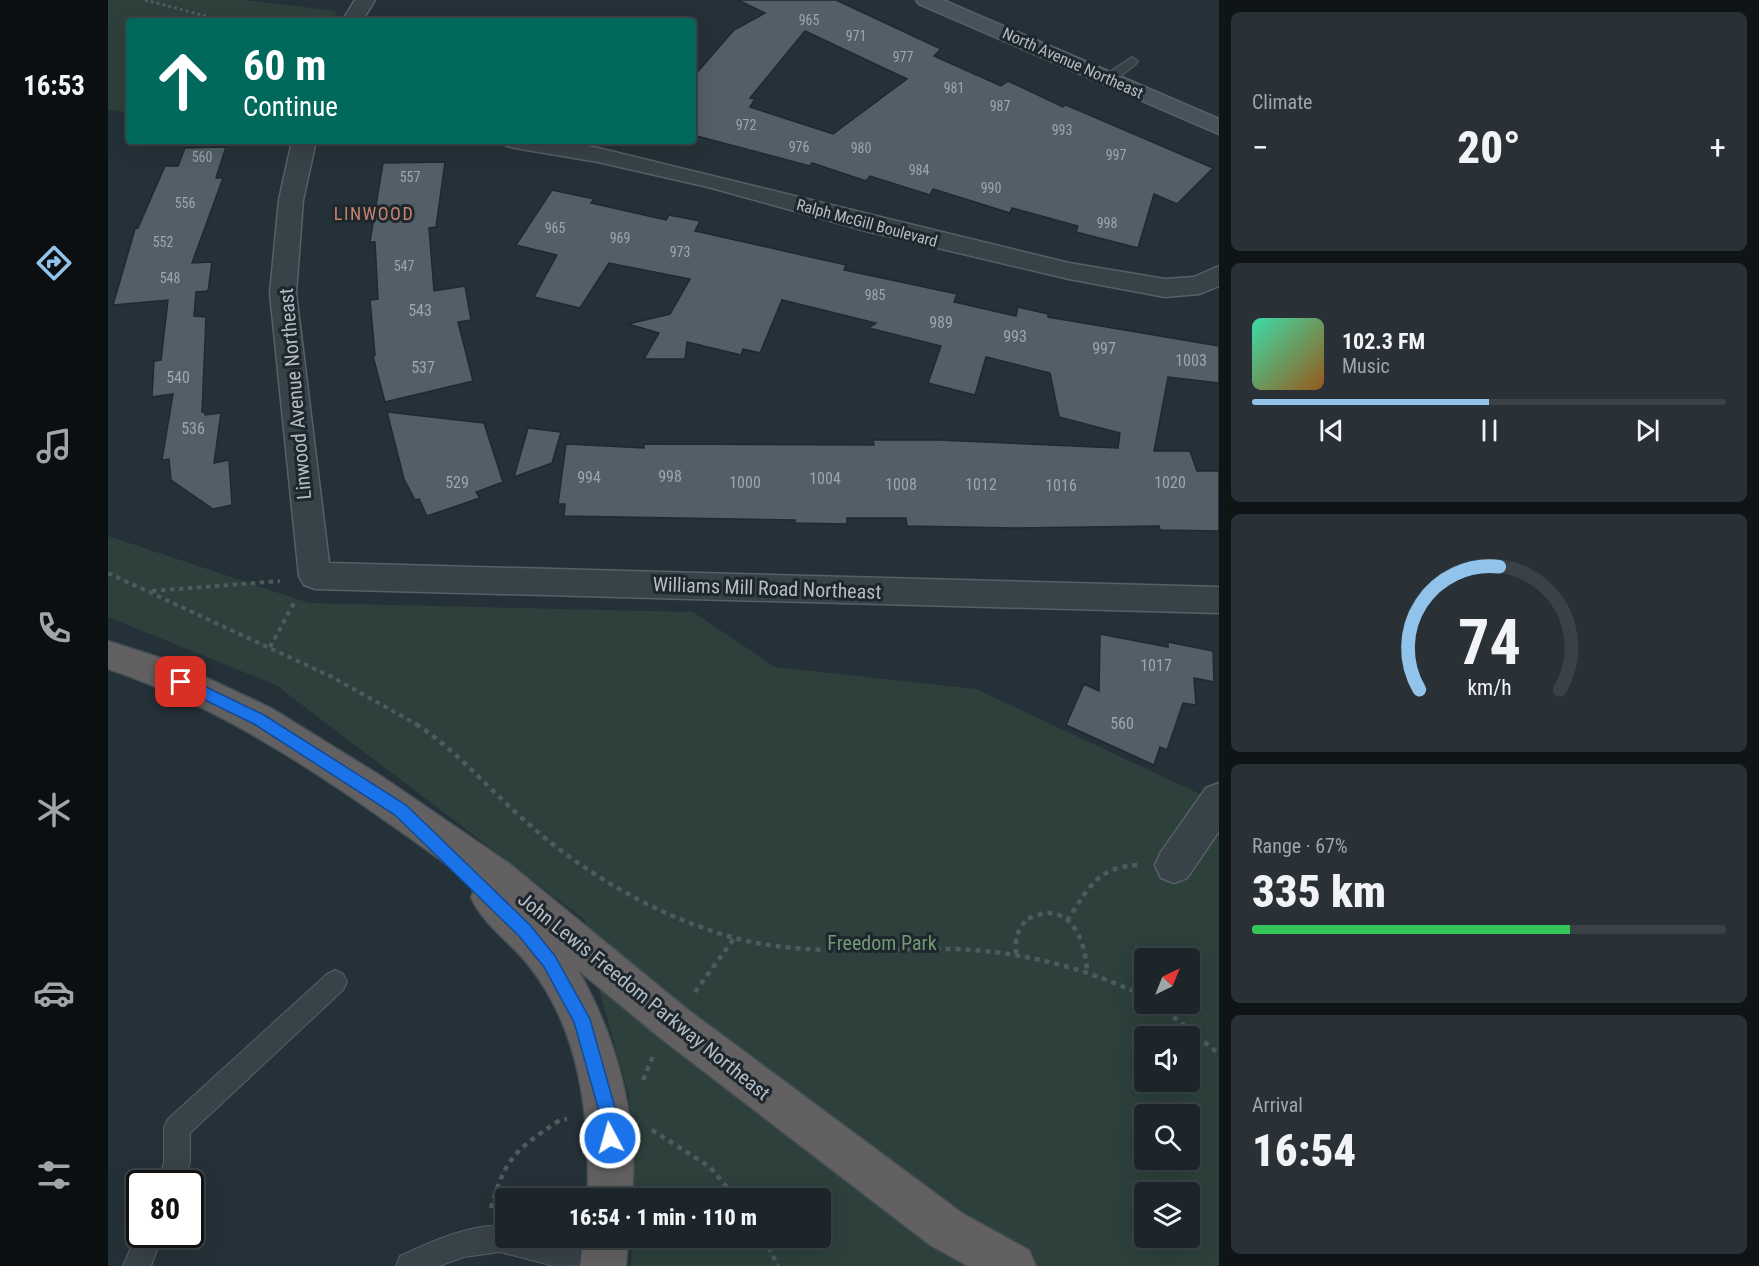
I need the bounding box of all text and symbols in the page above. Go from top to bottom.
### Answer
house number: 965 [799,12,819,28]
street label: North Avenue Northeast [1000,23,1147,103]
house number: 971 [846,28,866,44]
text: 60 m [243,41,326,90]
icon: ahead [144,42,222,120]
house number: 977 [893,49,913,65]
text: 16:53 [23,70,85,102]
house number: 981 [944,80,964,96]
text: Climate [1252,90,1312,114]
text: Continue [243,91,338,123]
house number: 987 [990,98,1010,114]
house number: 972 [736,117,756,133]
text: 20° [1457,121,1521,174]
house number: 993 [1052,122,1072,138]
text: − [1252,128,1269,167]
text: + [1710,128,1726,167]
house number: 976 [789,139,809,155]
house number: 980 [851,140,871,156]
house number: 997 [1106,147,1126,163]
house number: 560 [192,149,212,165]
house number: 984 [909,162,929,178]
house number: 557 [400,169,420,185]
house number: 990 [981,180,1001,196]
house number: 556 [175,195,195,211]
street label: Ralph McGill Boulevard [794,195,940,251]
district label: LINWOOD [334,203,414,224]
house number: 998 [1097,215,1117,231]
house number: 965 [545,220,565,236]
house number: 969 [610,230,630,246]
house number: 552 [153,234,173,250]
icon: directions [33,242,75,284]
house number: 973 [670,244,690,260]
house number: 547 [394,258,414,274]
house number: 548 [160,270,180,286]
street label: Linwood Avenue Northeast [274,287,316,501]
house number: 985 [865,287,885,303]
house number: 543 [408,301,432,320]
house number: 989 [929,313,953,332]
house number: 993 [1003,327,1027,346]
text: 102.3 FM [1342,329,1425,354]
house number: 997 [1092,339,1116,358]
house number: 1003 [1175,351,1207,370]
text: Music [1342,354,1390,378]
house number: 537 [411,358,435,377]
house number: 540 [166,368,190,387]
icon: previous [1315,414,1348,447]
icon: pause [1473,414,1506,447]
icon: next [1631,414,1664,447]
house number: 536 [181,419,205,438]
icon: music [33,425,75,467]
house number: 998 [658,467,682,486]
house number: 994 [577,468,601,487]
house number: 1004 [809,469,841,488]
house number: 529 [445,473,469,492]
house number: 1000 [729,473,761,492]
house number: 1020 [1154,473,1186,492]
house number: 1008 [885,475,917,494]
house number: 1012 [965,475,997,494]
house number: 1016 [1045,476,1077,495]
street label: Williams Mill Road Northeast [652,572,882,604]
text: 74 [1457,606,1521,679]
icon: phone [33,607,75,649]
pin [155,656,206,707]
house number: 1017 [1140,656,1172,675]
icon: arrive [164,665,197,698]
text: km/h [1467,675,1511,700]
house number: 560 [1110,714,1134,733]
icon: climate [33,789,75,831]
text: Range · 67% [1252,834,1348,858]
text: 335 km [1252,865,1386,918]
street label: John Lewis Freedom Parkway Northeast [513,887,775,1105]
park label: Freedom Park [827,931,937,955]
north arrow [1134,948,1200,1014]
map controls [1134,948,1200,1248]
icon: car [33,972,75,1014]
button: sound [1134,1026,1200,1092]
text: Arrival [1252,1093,1303,1117]
button: search [1134,1104,1200,1170]
position arrow [578,1106,642,1170]
text: 16:54 [1252,1124,1356,1177]
icon: filters [33,1154,75,1196]
speed limit sign: 80 [126,1170,204,1248]
button: layers [1134,1182,1200,1248]
text: 16:54 · 1 min · 110 m [569,1205,757,1230]

